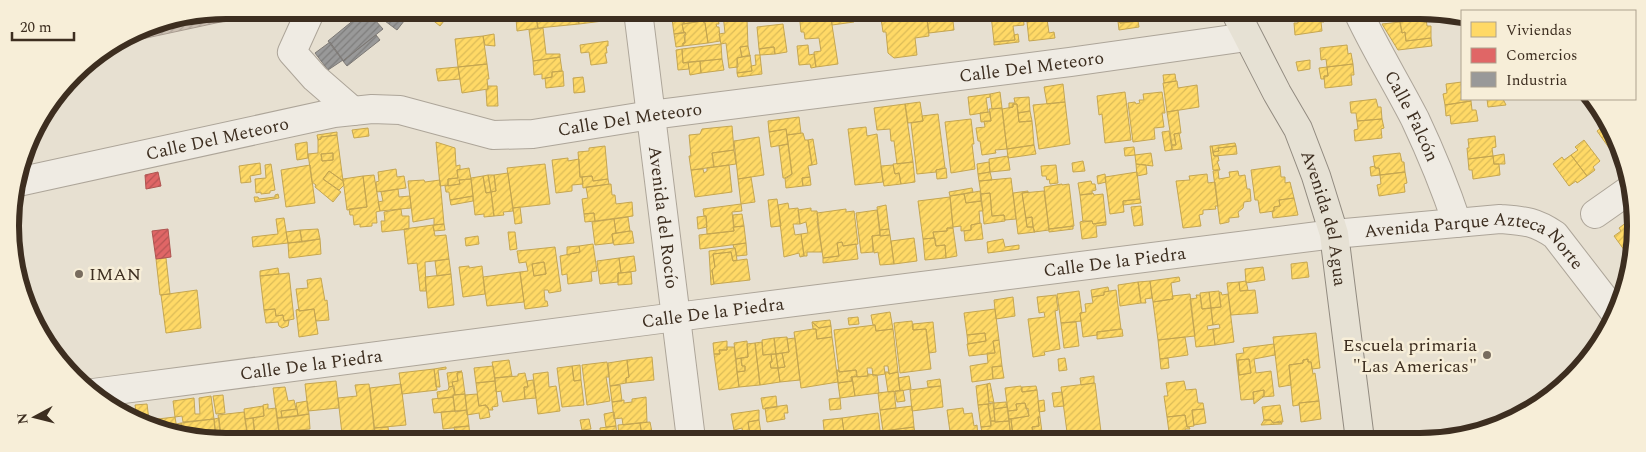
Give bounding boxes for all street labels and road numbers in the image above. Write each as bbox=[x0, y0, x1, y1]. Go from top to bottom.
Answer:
street label: Calle Del Meteoro bbox=[958, 44, 1106, 90]
street label: Calle Falcón bbox=[1377, 66, 1446, 166]
street label: Calle Del Meteoro bbox=[556, 96, 704, 144]
street label: Calle Del Meteoro bbox=[143, 110, 292, 168]
street label: Avenida del Rocío bbox=[641, 144, 685, 291]
street label: Avenida del Agua bbox=[1293, 146, 1353, 288]
street label: Avenida Parque Azteca Norte bbox=[1363, 206, 1590, 276]
street label: Calle De la Piedra bbox=[1042, 240, 1188, 285]
street label: Calle De la Piedra bbox=[640, 290, 786, 335]
street label: Calle De la Piedra bbox=[238, 342, 384, 388]

